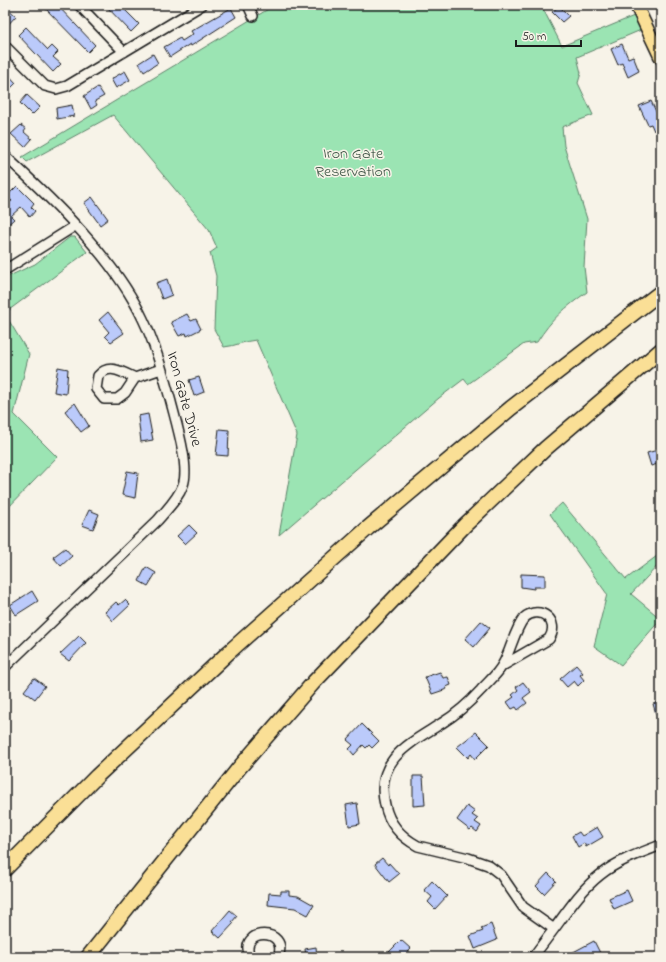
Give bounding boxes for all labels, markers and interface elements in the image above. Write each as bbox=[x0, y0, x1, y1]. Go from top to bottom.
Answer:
scale bar bbox=[516, 22, 581, 48]
text: 50 m bbox=[522, 28, 546, 46]
park label: Iron Gate Reservation bbox=[315, 142, 391, 184]
street label: Iron Gate Drive bbox=[160, 349, 208, 450]

